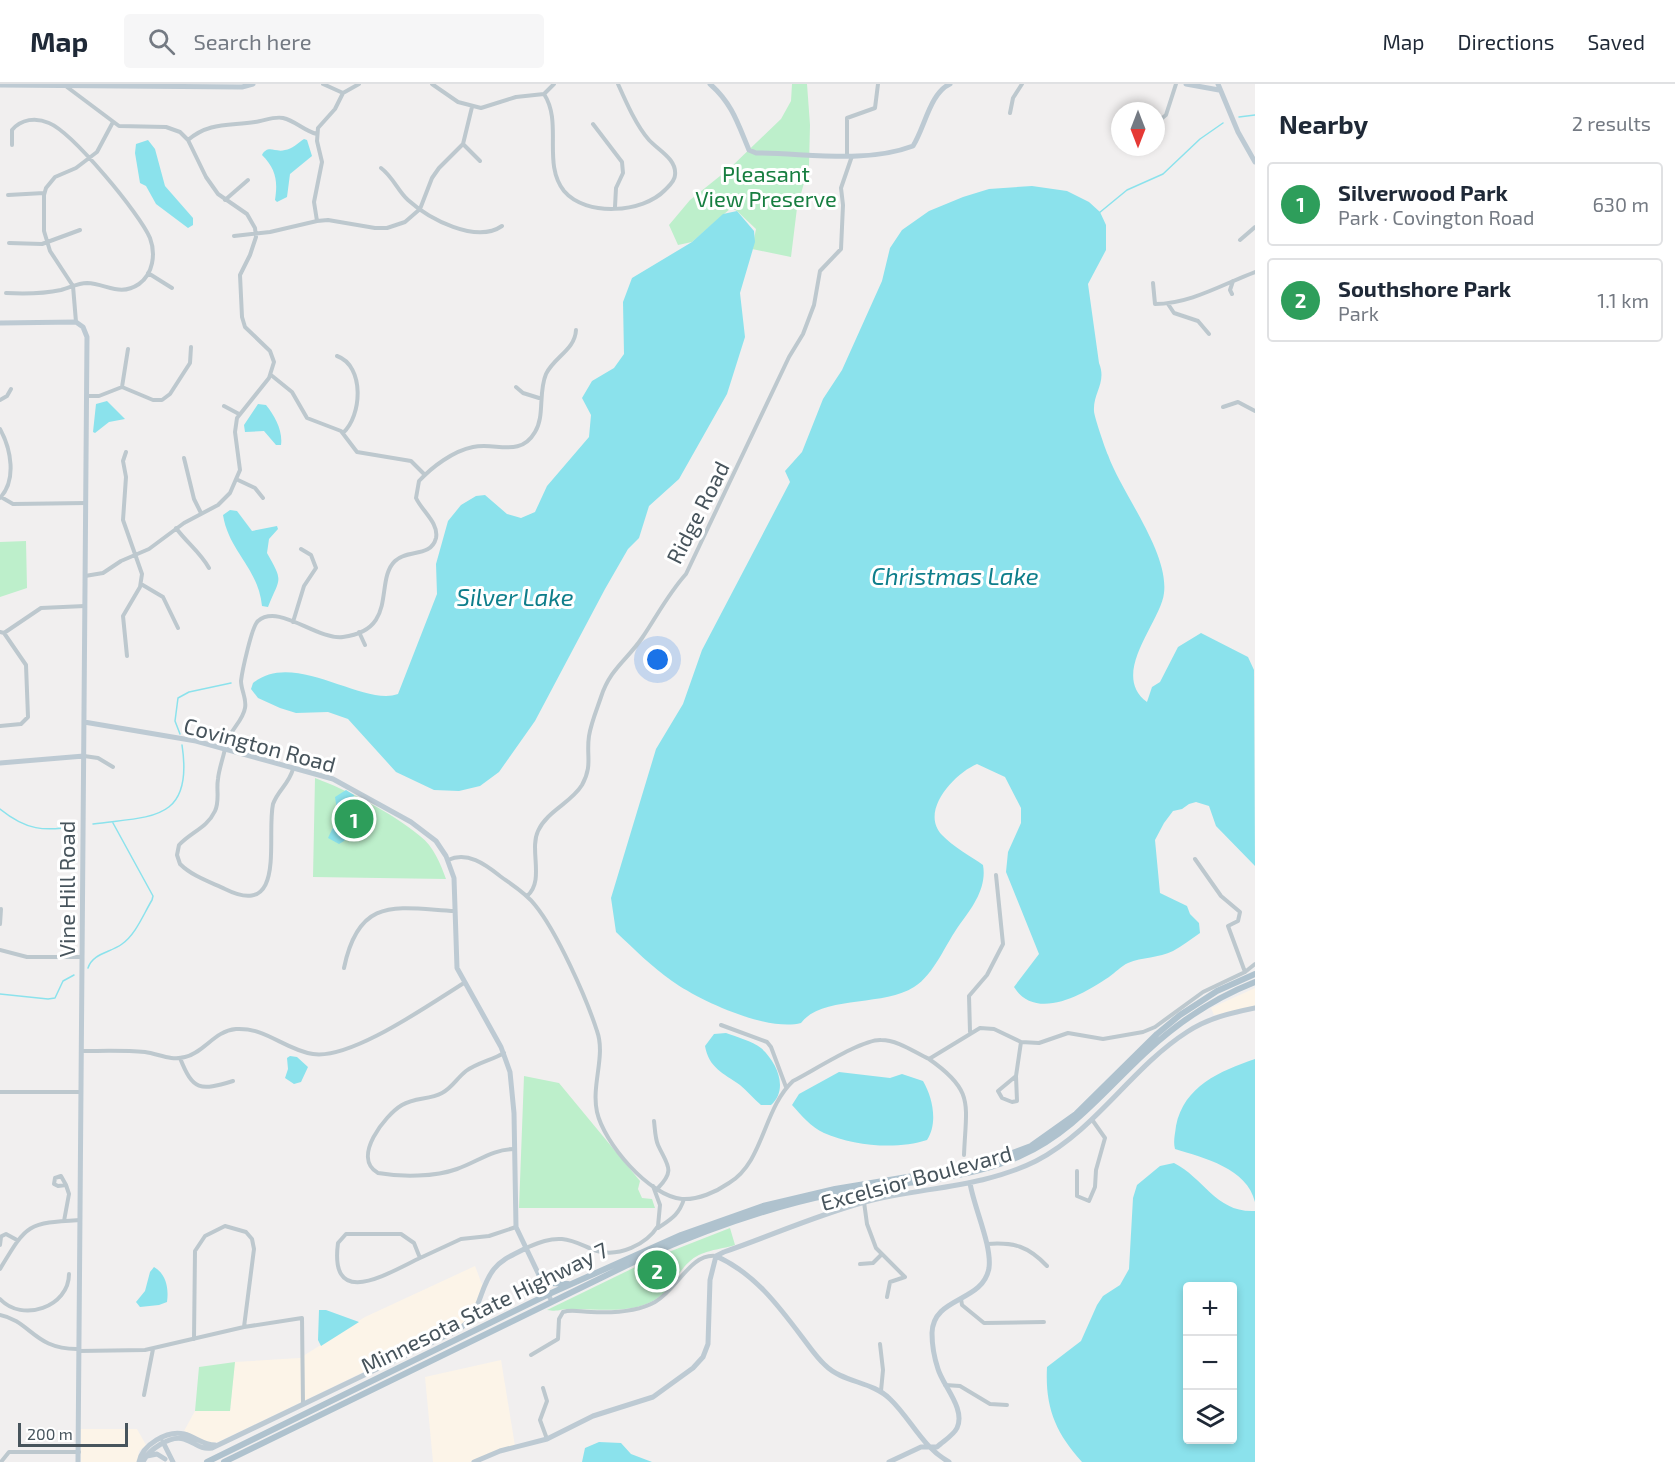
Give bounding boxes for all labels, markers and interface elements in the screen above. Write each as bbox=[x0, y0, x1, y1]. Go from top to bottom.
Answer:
search box bbox=[124, 14, 544, 68]
text: Map bbox=[30, 24, 88, 58]
icon: search bbox=[145, 25, 178, 58]
text: Search here bbox=[193, 28, 312, 54]
text: Map bbox=[1382, 29, 1425, 54]
text: Directions bbox=[1458, 29, 1554, 54]
text: Saved bbox=[1587, 29, 1645, 54]
north arrow bbox=[1111, 102, 1165, 156]
text: Nearby bbox=[1279, 108, 1368, 139]
text: 2 results bbox=[1572, 111, 1651, 135]
park label: Pleasant View Preserve bbox=[695, 160, 837, 211]
text: Silverwood Park bbox=[1338, 179, 1508, 205]
text: 1 bbox=[1296, 192, 1305, 216]
text: 630 m bbox=[1592, 192, 1649, 216]
text: Park · Covington Road bbox=[1338, 205, 1534, 229]
text: Southshore Park bbox=[1338, 275, 1511, 301]
text: 2 bbox=[1295, 288, 1306, 312]
text: 1.1 km bbox=[1597, 288, 1649, 312]
text: Park bbox=[1338, 301, 1379, 325]
street label: Ridge Road bbox=[660, 457, 734, 567]
water label: Christmas Lake bbox=[871, 561, 1039, 590]
water label: Silver Lake bbox=[456, 582, 574, 611]
your location bbox=[643, 645, 672, 674]
street label: Covington Road bbox=[181, 711, 339, 777]
pin: 1 bbox=[334, 796, 374, 842]
street label: Vine Hill Road bbox=[53, 821, 79, 957]
street label: Excelsior Boulevard bbox=[818, 1139, 1014, 1215]
street label: Minnesota State Highway 7 bbox=[356, 1236, 612, 1378]
pin: 2 bbox=[638, 1248, 676, 1292]
map controls bbox=[1183, 1282, 1237, 1444]
button: + bbox=[1183, 1282, 1237, 1336]
button: − bbox=[1183, 1336, 1237, 1390]
button: layers bbox=[1183, 1390, 1237, 1444]
scale bar bbox=[18, 1420, 128, 1448]
text: 200 m bbox=[27, 1424, 73, 1443]

